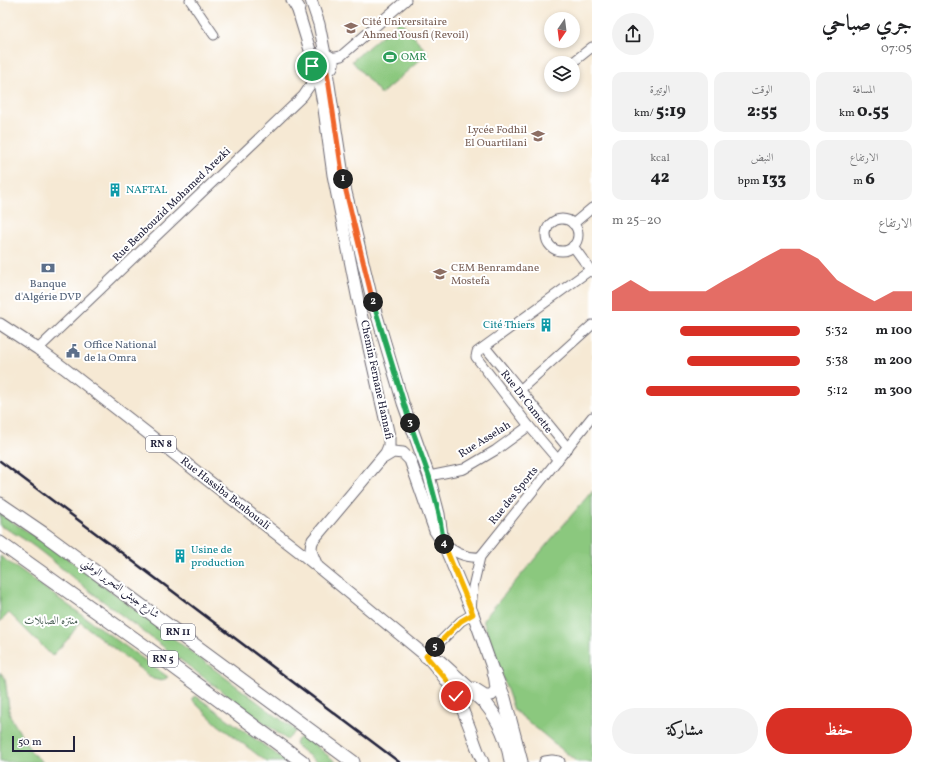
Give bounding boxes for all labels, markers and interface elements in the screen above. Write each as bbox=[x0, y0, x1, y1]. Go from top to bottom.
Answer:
text: جري صباحي bbox=[822, 9, 912, 40]
north arrow bbox=[544, 12, 580, 48]
map controls bbox=[544, 12, 580, 92]
button: share bbox=[612, 13, 654, 55]
place label: Cité Universitaire Ahmed Yousfi (Revoil) bbox=[362, 15, 468, 43]
school or university icon: Cité Universitaire Ahmed Yousfi (Revoil) bbox=[343, 20, 359, 36]
text: 07:05 bbox=[881, 40, 912, 58]
pin bbox=[295, 49, 329, 83]
sports icon: OMR bbox=[382, 49, 398, 65]
place label: OMR bbox=[401, 50, 427, 65]
icon: arrive bbox=[301, 55, 323, 77]
button: layers bbox=[544, 56, 580, 92]
text: الوتيرة bbox=[650, 83, 670, 98]
text: الوقت bbox=[751, 83, 773, 98]
text: المسافة bbox=[853, 83, 875, 98]
text: 5:19 bbox=[656, 100, 686, 123]
text: 2:55 bbox=[747, 100, 777, 123]
text: 0.55 bbox=[857, 100, 889, 123]
text: /km bbox=[634, 106, 656, 121]
text: km bbox=[839, 106, 857, 121]
place label: Lycée Fodhil El Ouartilani bbox=[465, 123, 527, 151]
school or university icon: Lycée Fodhil El Ouartilani bbox=[530, 128, 546, 144]
street label: Rue Benbouzid Mohamed Arezki bbox=[110, 145, 234, 265]
text: kcal bbox=[650, 151, 670, 166]
text: النبض bbox=[751, 151, 773, 166]
text: الارتفاع bbox=[850, 151, 878, 166]
text: 42 bbox=[650, 166, 670, 189]
text: 133 bbox=[762, 168, 786, 191]
text: 6 bbox=[865, 168, 875, 191]
pin: 1 bbox=[333, 169, 353, 189]
text: 1 bbox=[341, 171, 345, 186]
text: bpm bbox=[738, 174, 762, 189]
text: m bbox=[853, 174, 865, 189]
building icon: NAFTAL bbox=[107, 182, 123, 198]
place label: NAFTAL bbox=[126, 183, 167, 198]
text: 20–25 m bbox=[612, 212, 661, 230]
text: الارتفاع bbox=[878, 215, 912, 233]
bank icon: Banque d'Algérie DVP bbox=[40, 260, 56, 276]
place label: CEM Benramdane Mostefa bbox=[451, 261, 539, 289]
school or university icon: CEM Benramdane Mostefa bbox=[432, 266, 448, 282]
place label: Banque d'Algérie DVP bbox=[15, 277, 81, 305]
pin: 2 bbox=[363, 292, 383, 312]
text: 2 bbox=[370, 294, 376, 309]
building icon: Cité Thiers bbox=[538, 317, 554, 333]
place label: Cité Thiers bbox=[483, 318, 535, 333]
street label: Chemin Fernane Hannafi bbox=[356, 319, 396, 441]
text: 5:32 bbox=[825, 322, 848, 340]
text: 100 m bbox=[875, 322, 912, 340]
place label: Office National de la Omra bbox=[84, 338, 157, 366]
public building icon: Office National de la Omra bbox=[65, 343, 81, 359]
text: 5:38 bbox=[825, 352, 848, 370]
text: 200 m bbox=[874, 352, 912, 370]
street label: Rue Dr Camette bbox=[497, 367, 555, 437]
text: 5:12 bbox=[827, 382, 848, 400]
text: 300 m bbox=[874, 382, 912, 400]
pin: 3 bbox=[400, 413, 420, 433]
text: 3 bbox=[407, 415, 413, 430]
street label: Rue Asselah bbox=[456, 418, 514, 462]
road number: RN 8 bbox=[146, 436, 176, 452]
street label: Rue Hassiba Benbouali bbox=[177, 454, 273, 534]
street label: Rue des Sports bbox=[486, 464, 542, 528]
pin: 4 bbox=[434, 534, 454, 554]
text: 4 bbox=[441, 536, 447, 551]
place label: Usine de production bbox=[191, 543, 245, 571]
building icon: Usine de production bbox=[172, 548, 188, 564]
street label: شارع جيش التحرير الوطني bbox=[77, 556, 162, 624]
park label: منتزه الصابلات bbox=[24, 614, 78, 629]
road number: RN 11 bbox=[161, 624, 195, 640]
pin: 5 bbox=[425, 637, 445, 657]
text: 5 bbox=[432, 639, 438, 654]
road number: RN 5 bbox=[148, 651, 178, 667]
pin bbox=[439, 679, 473, 713]
icon: check bbox=[445, 685, 467, 707]
button: مشاركة bbox=[612, 708, 758, 754]
button: حفظ bbox=[766, 708, 912, 754]
scale bar bbox=[12, 734, 75, 753]
text: 50 m bbox=[18, 735, 42, 750]

